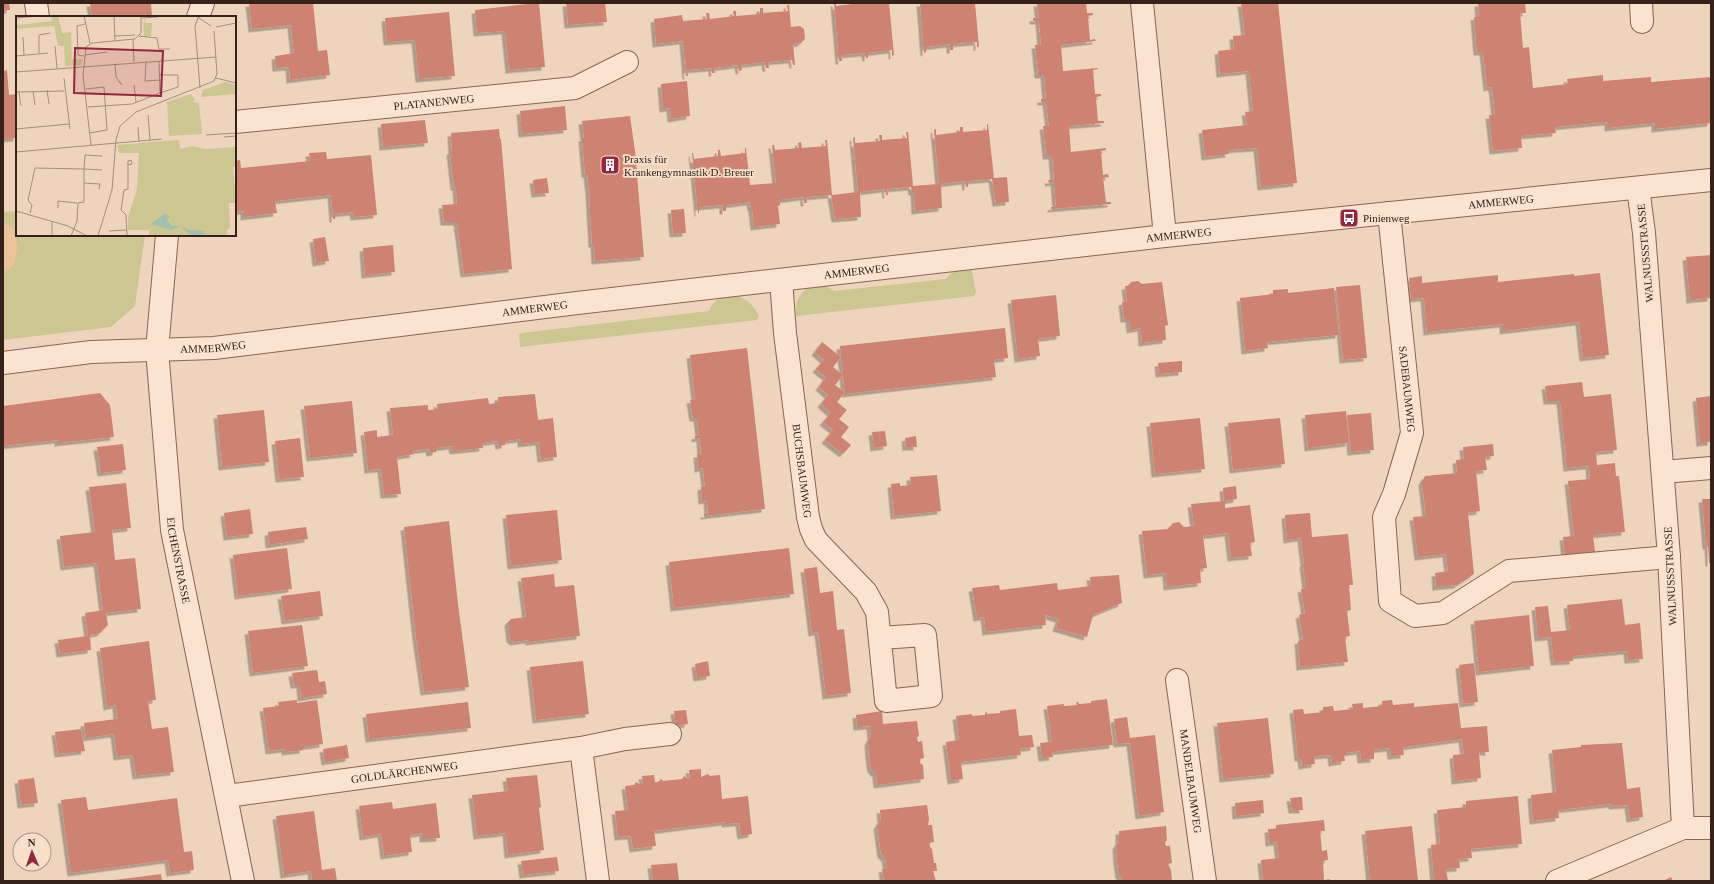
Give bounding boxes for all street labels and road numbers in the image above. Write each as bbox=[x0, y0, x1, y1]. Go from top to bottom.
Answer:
street label: PLATANENWEG bbox=[393, 92, 475, 112]
street label: AMMERWEG bbox=[1467, 192, 1534, 211]
street label: WALNUSSSTRASSE bbox=[1635, 203, 1655, 303]
street label: AMMERWEG bbox=[1145, 225, 1212, 244]
street label: AMMERWEG bbox=[823, 261, 890, 281]
street label: AMMERWEG bbox=[501, 298, 568, 318]
street label: AMMERWEG bbox=[180, 338, 247, 355]
street label: SADEBAUMWEG bbox=[1397, 345, 1418, 433]
street label: BUCHSBAUMWEG bbox=[790, 423, 814, 519]
street label: EICHENSTRASSE bbox=[165, 517, 193, 605]
street label: WALNUSSSTRASSE bbox=[1661, 526, 1679, 626]
street label: MANDELBAUMWEG bbox=[1178, 728, 1204, 834]
street label: GOLDLÄRCHENWEG bbox=[350, 759, 459, 785]

